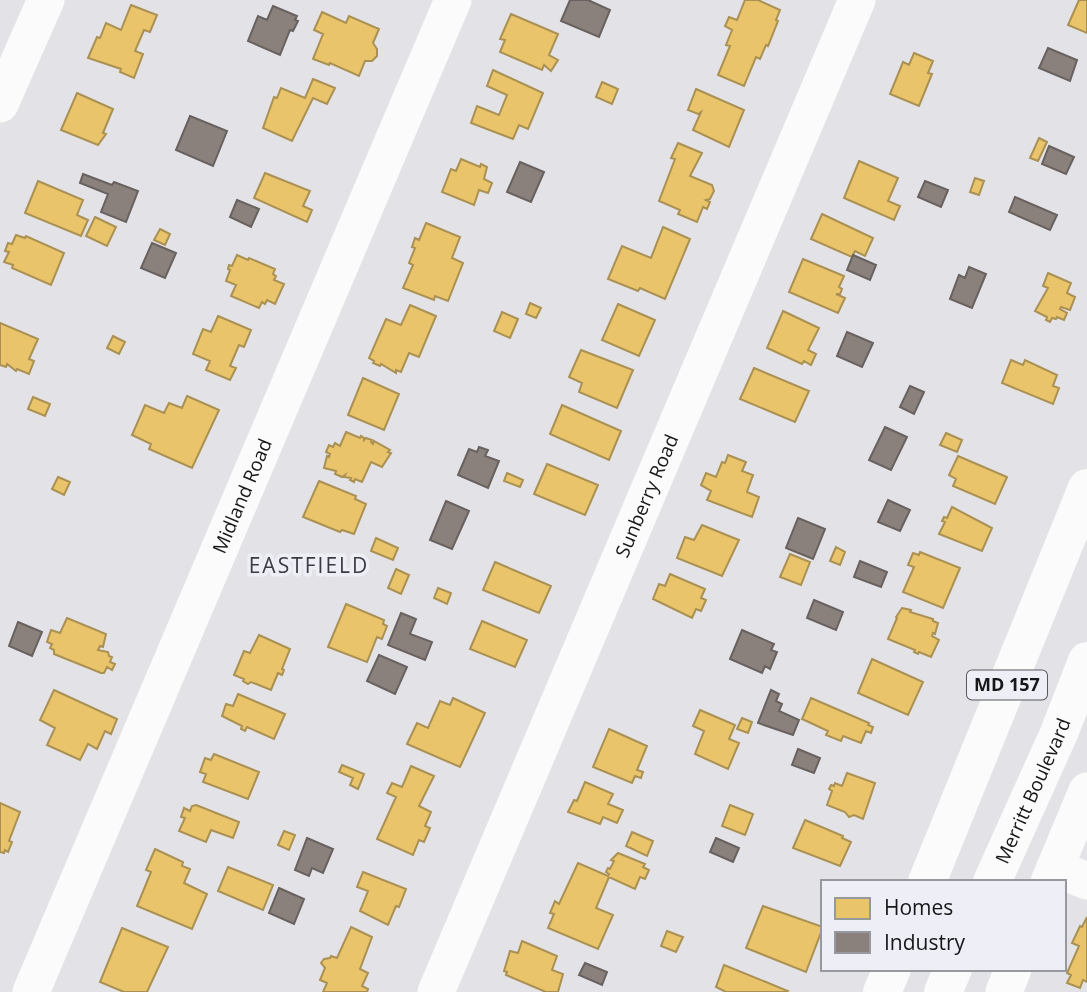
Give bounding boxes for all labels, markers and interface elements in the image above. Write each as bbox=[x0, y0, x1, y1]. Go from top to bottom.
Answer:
street label: Sunberry Road bbox=[609, 430, 684, 561]
street label: Midland Road bbox=[206, 435, 278, 557]
district label: EASTFIELD bbox=[249, 551, 369, 579]
road number: MD 157 bbox=[967, 670, 1047, 700]
street label: Merritt Boulevard bbox=[989, 714, 1077, 868]
legend bbox=[821, 880, 1066, 971]
text: Homes bbox=[884, 893, 953, 921]
text: Industry bbox=[884, 928, 966, 956]

